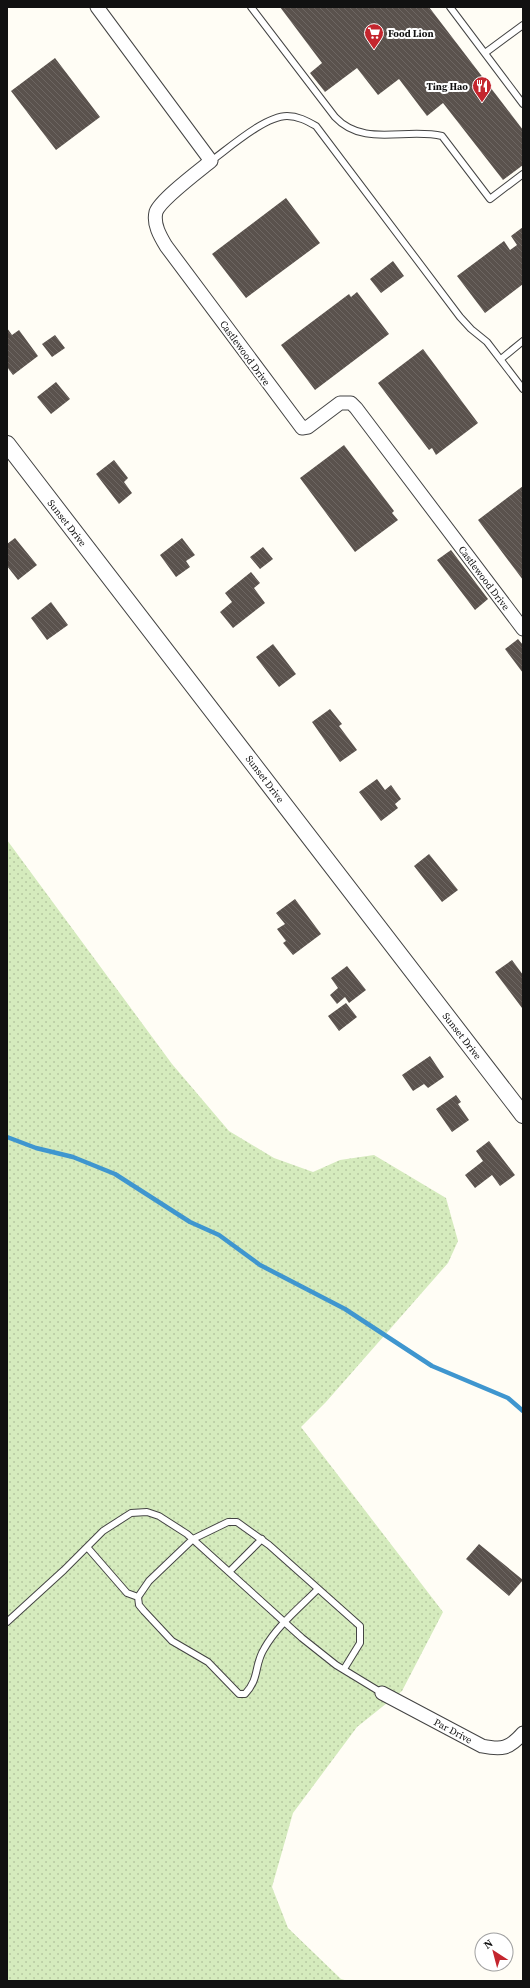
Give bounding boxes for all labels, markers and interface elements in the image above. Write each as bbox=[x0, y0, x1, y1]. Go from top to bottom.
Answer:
supermarket icon: Food Lion bbox=[363, 22, 385, 50]
place label: Food Lion bbox=[388, 27, 434, 40]
restaurant icon: Ting Hao bbox=[471, 75, 493, 103]
place label: Ting Hao bbox=[427, 80, 468, 93]
street label: Castlewood Drive bbox=[217, 318, 273, 388]
street label: Sunset Drive bbox=[45, 497, 89, 549]
street label: Castlewood Drive bbox=[455, 543, 513, 613]
street label: Sunset Drive bbox=[243, 753, 287, 805]
street label: Sunset Drive bbox=[440, 1010, 484, 1062]
street label: Par Drive bbox=[432, 1715, 474, 1747]
north arrow bbox=[474, 1932, 514, 1972]
text: N bbox=[481, 1936, 496, 1953]

